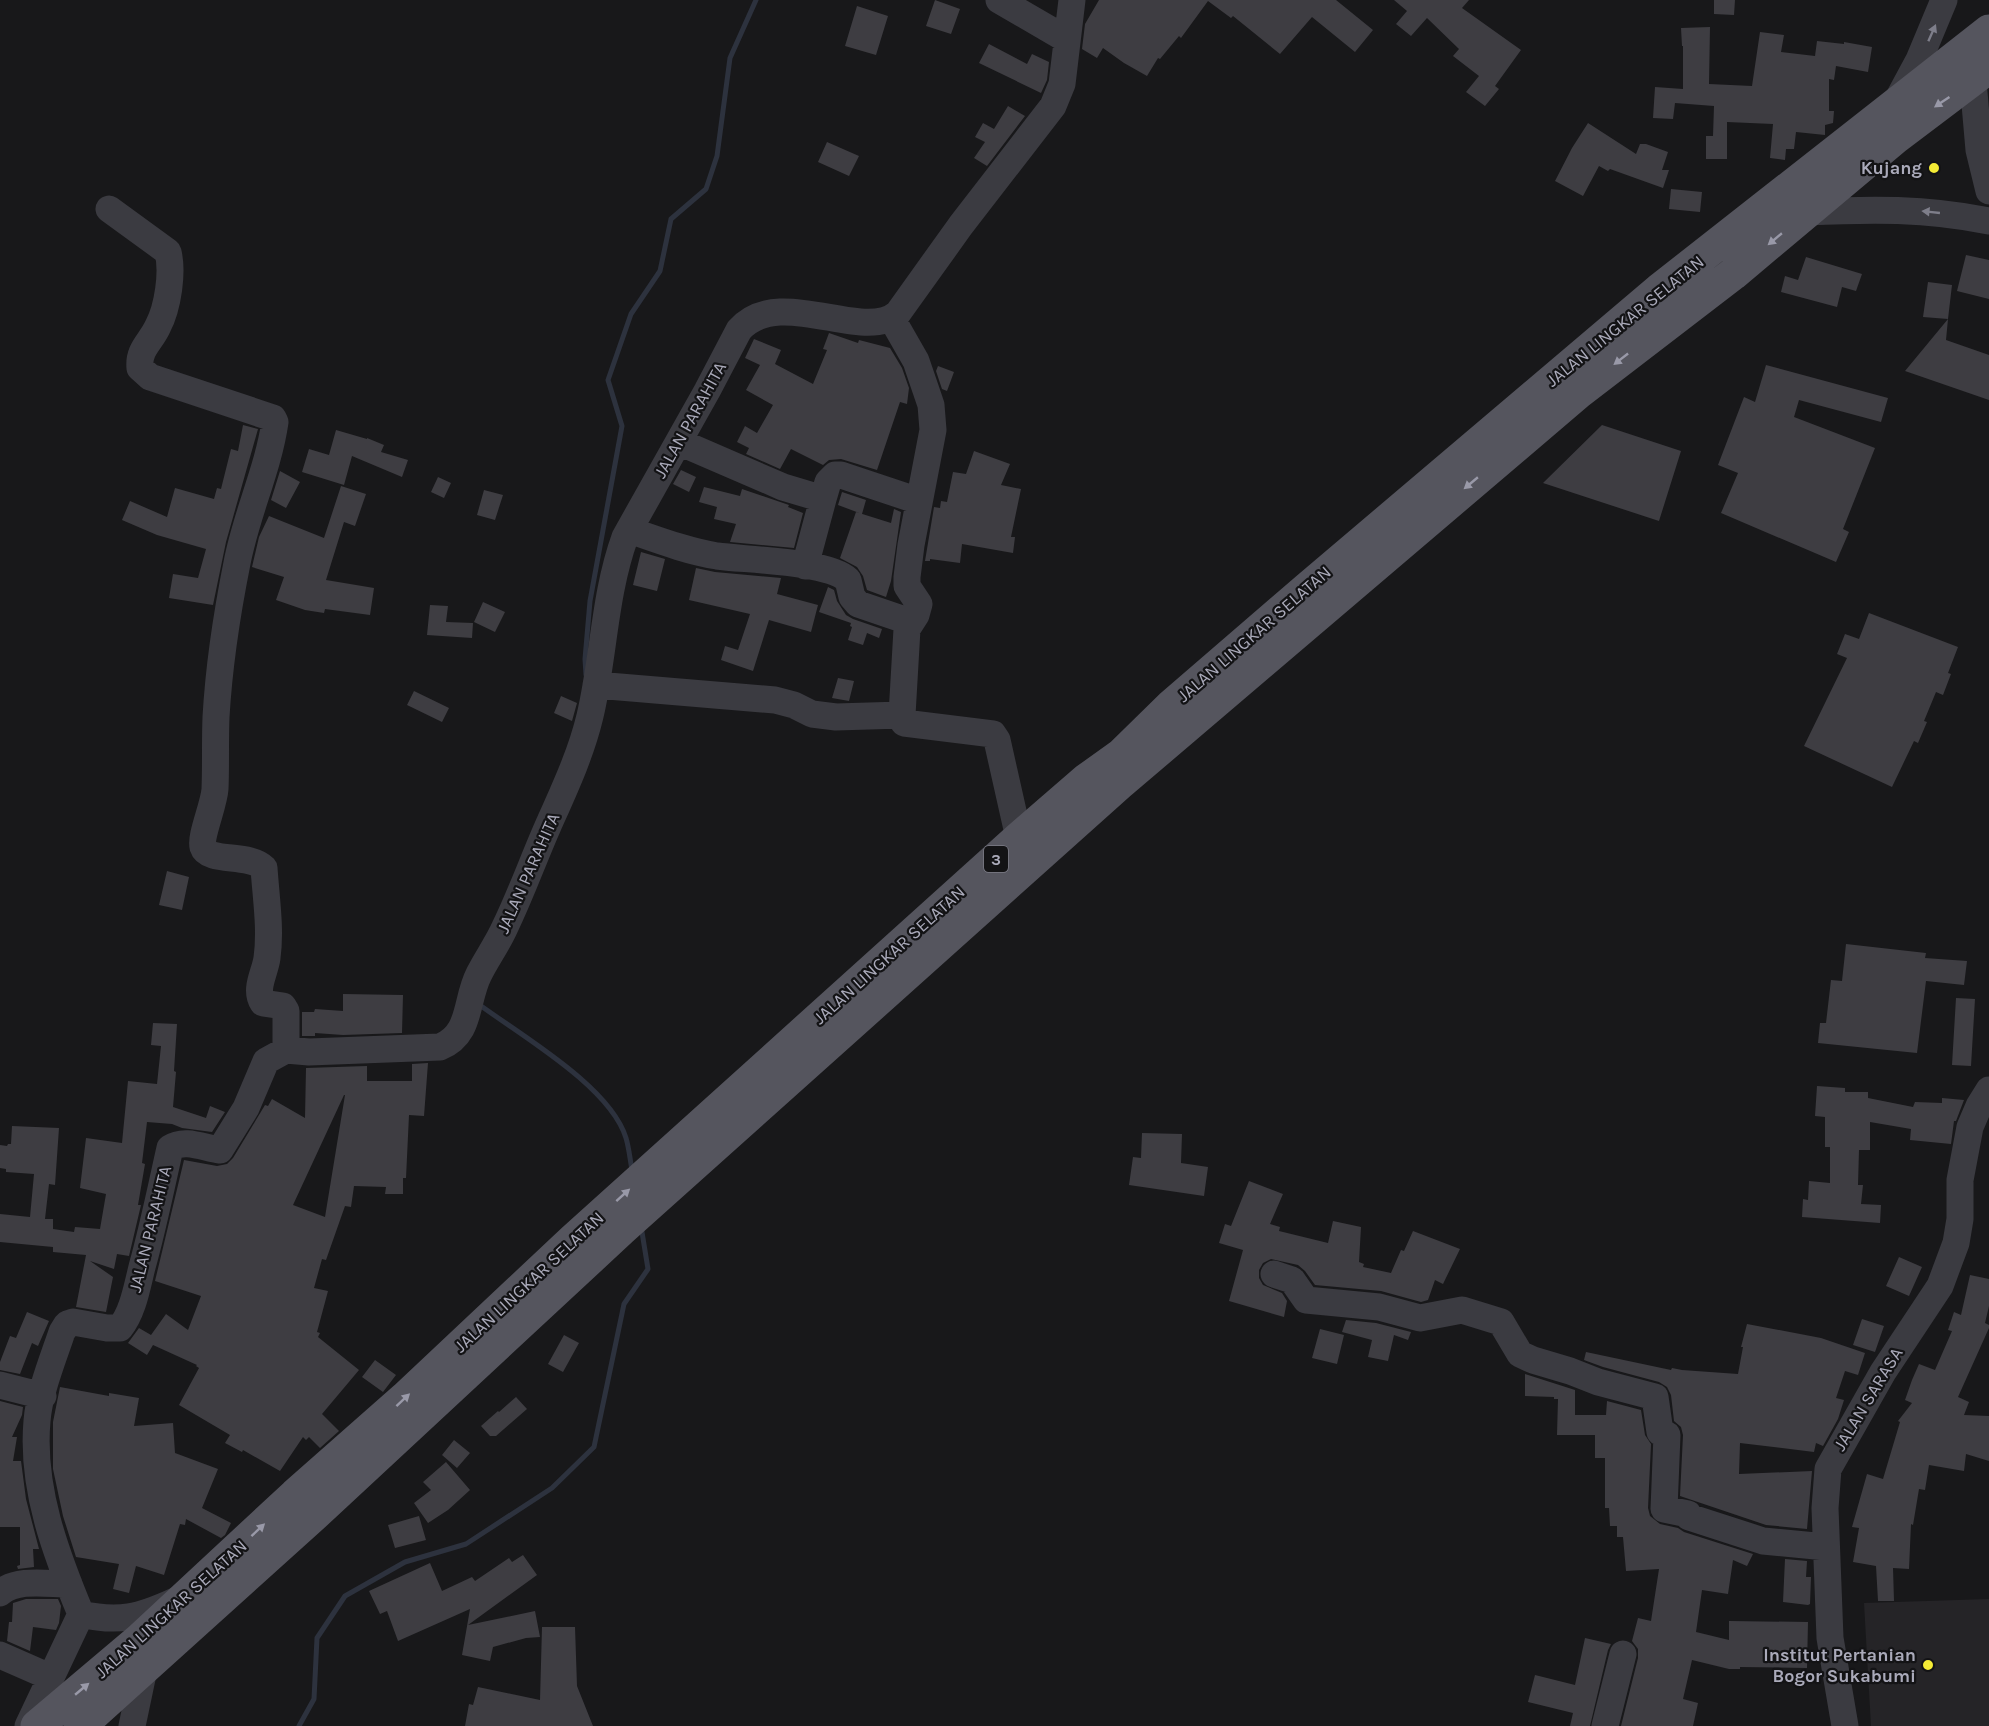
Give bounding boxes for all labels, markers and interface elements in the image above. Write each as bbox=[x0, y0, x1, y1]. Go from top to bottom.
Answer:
one-way arrow bbox=[1927, 25, 1936, 42]
one-way arrow bbox=[1934, 96, 1950, 107]
place label: Kujang bbox=[1861, 157, 1923, 179]
marker: Kujang bbox=[1927, 161, 1941, 175]
one-way arrow bbox=[1922, 207, 1941, 217]
one-way arrow bbox=[1767, 232, 1783, 245]
street label: JALAN LINGKAR SELATAN bbox=[1542, 251, 1708, 391]
one-way arrow bbox=[1614, 352, 1629, 364]
street label: JALAN PARAHITA bbox=[649, 358, 731, 482]
one-way arrow bbox=[1463, 477, 1479, 490]
street label: JALAN LINGKAR SELATAN bbox=[1173, 561, 1335, 707]
street label: JALAN PARAHITA bbox=[492, 809, 564, 937]
road number: 3 bbox=[984, 846, 1008, 872]
street label: JALAN LINGKAR SELATAN bbox=[809, 881, 969, 1029]
street label: JALAN PARAHITA bbox=[124, 1163, 176, 1295]
one-way arrow bbox=[615, 1189, 630, 1202]
street label: JALAN LINGKAR SELATAN bbox=[450, 1207, 608, 1357]
street label: JALAN SARASA bbox=[1829, 1343, 1907, 1455]
one-way arrow bbox=[395, 1394, 410, 1407]
one-way arrow bbox=[250, 1524, 265, 1537]
street label: JALAN LINGKAR SELATAN bbox=[91, 1535, 251, 1683]
place label: Institut Pertanian Bogor Sukabumi bbox=[1763, 1644, 1916, 1687]
marker: Institut Pertanian Bogor Sukabumi bbox=[1921, 1658, 1935, 1672]
one-way arrow bbox=[74, 1683, 89, 1696]

